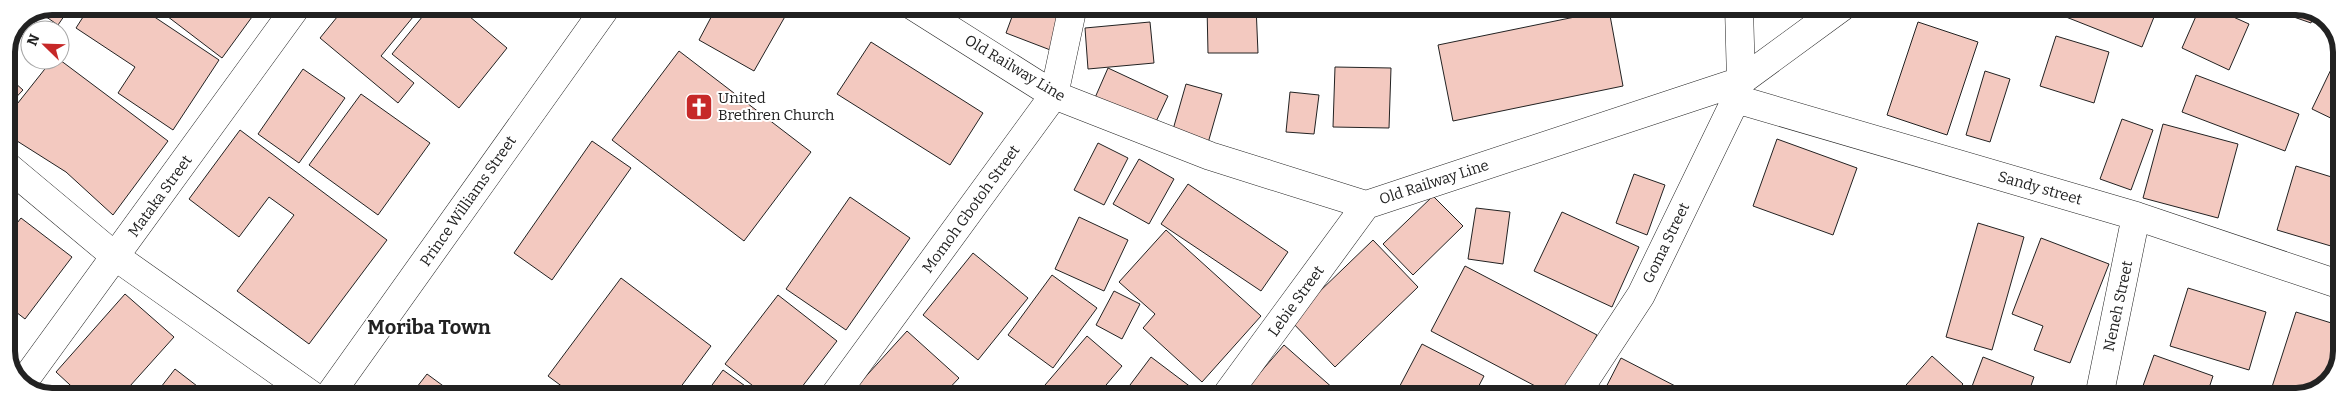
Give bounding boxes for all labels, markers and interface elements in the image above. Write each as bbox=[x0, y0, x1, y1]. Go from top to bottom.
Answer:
north arrow bbox=[20, 20, 70, 70]
street label: Old Railway Line bbox=[961, 31, 1069, 105]
text: N bbox=[24, 32, 44, 48]
place label: United Brethren Church bbox=[718, 89, 835, 124]
church icon: United Brethren Church bbox=[684, 92, 714, 122]
street label: Prince Williams Street bbox=[416, 132, 520, 270]
street label: Momoh Gbotoh Street bbox=[919, 141, 1024, 276]
street label: Mataka Street bbox=[124, 151, 196, 240]
street label: Old Railway Line bbox=[1377, 156, 1491, 208]
street label: Sandy street bbox=[1996, 167, 2085, 209]
street label: Goma Street bbox=[1639, 199, 1694, 286]
street label: Neneh Street bbox=[2100, 258, 2137, 353]
street label: Lebie Street bbox=[1264, 262, 1328, 340]
district label: Moriba Town bbox=[367, 315, 491, 339]

